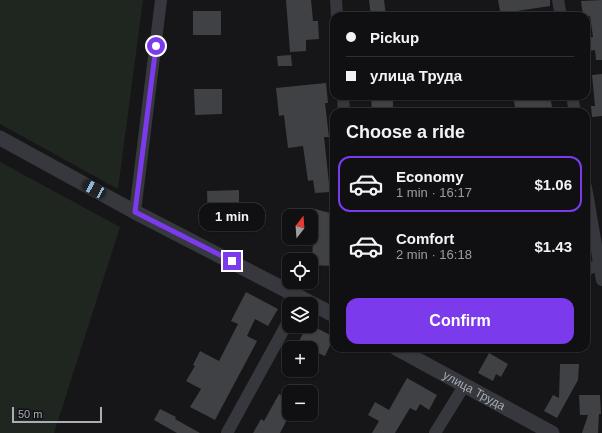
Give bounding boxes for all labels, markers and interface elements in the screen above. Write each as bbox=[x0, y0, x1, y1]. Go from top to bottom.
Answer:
text: Pickup bbox=[370, 29, 419, 46]
route start bbox=[147, 37, 165, 55]
text: улица Труда bbox=[370, 67, 462, 84]
text: Choose a ride bbox=[346, 122, 465, 142]
icon: car bbox=[348, 166, 384, 202]
text: Economy bbox=[396, 168, 464, 185]
text: $1.06 bbox=[534, 176, 572, 193]
car bbox=[81, 178, 107, 200]
text: 1 min · 16:17 bbox=[396, 185, 472, 200]
callout: 1 min bbox=[199, 203, 265, 231]
text: 1 min bbox=[215, 209, 249, 224]
north arrow bbox=[282, 209, 318, 245]
map controls bbox=[282, 209, 318, 421]
icon: car bbox=[348, 228, 384, 264]
text: Comfort bbox=[396, 230, 454, 247]
text: $1.43 bbox=[534, 238, 572, 255]
text: 2 min · 16:18 bbox=[396, 247, 472, 262]
route end bbox=[223, 252, 241, 270]
button: locate bbox=[282, 253, 318, 289]
button: layers bbox=[282, 297, 318, 333]
button: Confirm bbox=[346, 298, 574, 344]
button: + bbox=[282, 341, 318, 377]
street label: улица Труда bbox=[441, 368, 508, 413]
button: − bbox=[282, 385, 318, 421]
scale bar bbox=[12, 405, 102, 424]
text: 50 m bbox=[18, 408, 42, 420]

